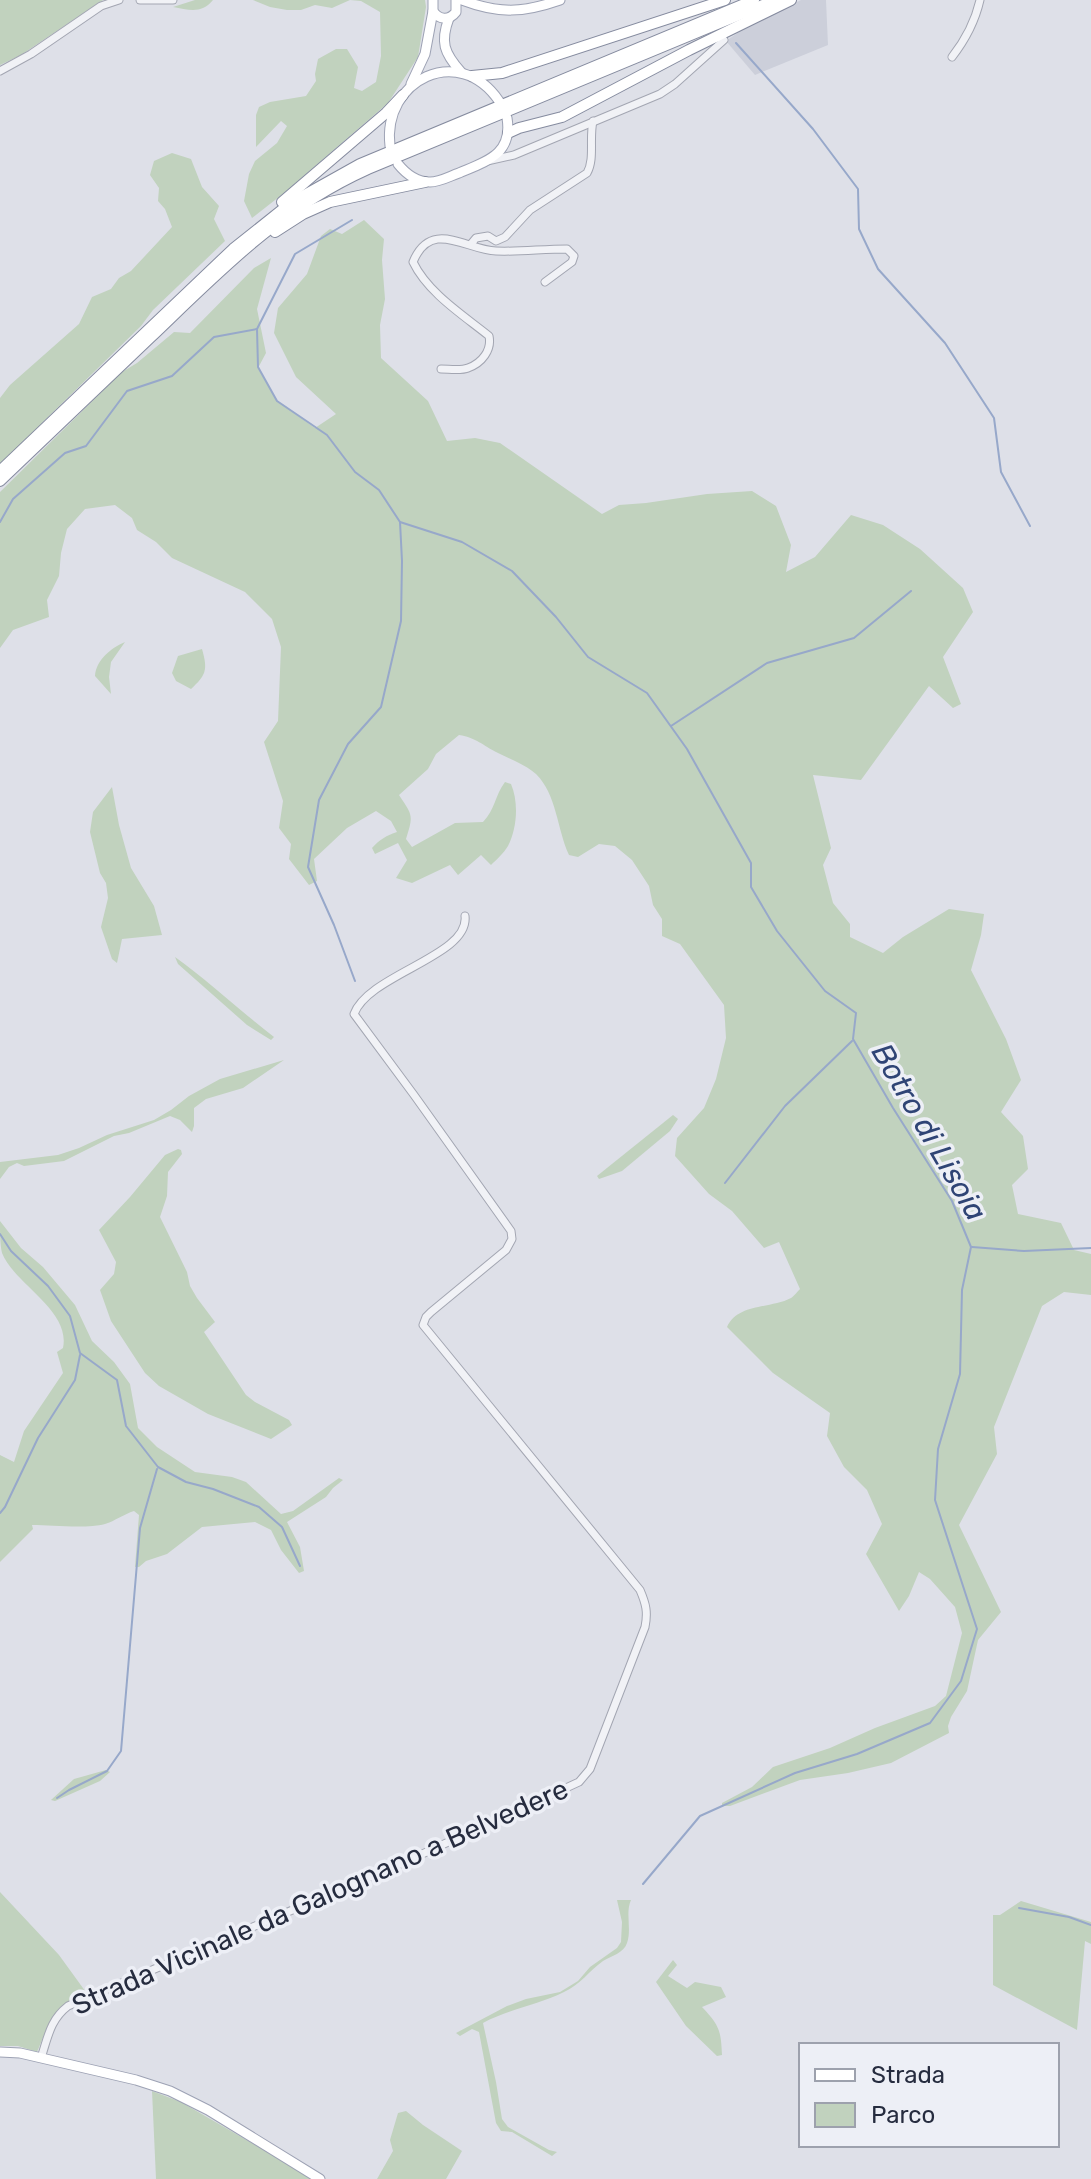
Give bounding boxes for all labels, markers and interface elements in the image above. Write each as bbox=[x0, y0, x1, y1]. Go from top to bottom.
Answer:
water label: Botro di Lisoia bbox=[864, 1037, 994, 1227]
street label: Strada Vicinale da Galognano a Belvedere bbox=[67, 1772, 573, 2022]
legend bbox=[799, 2043, 1059, 2147]
text: Strada bbox=[871, 2061, 945, 2089]
text: Parco bbox=[871, 2101, 935, 2129]

